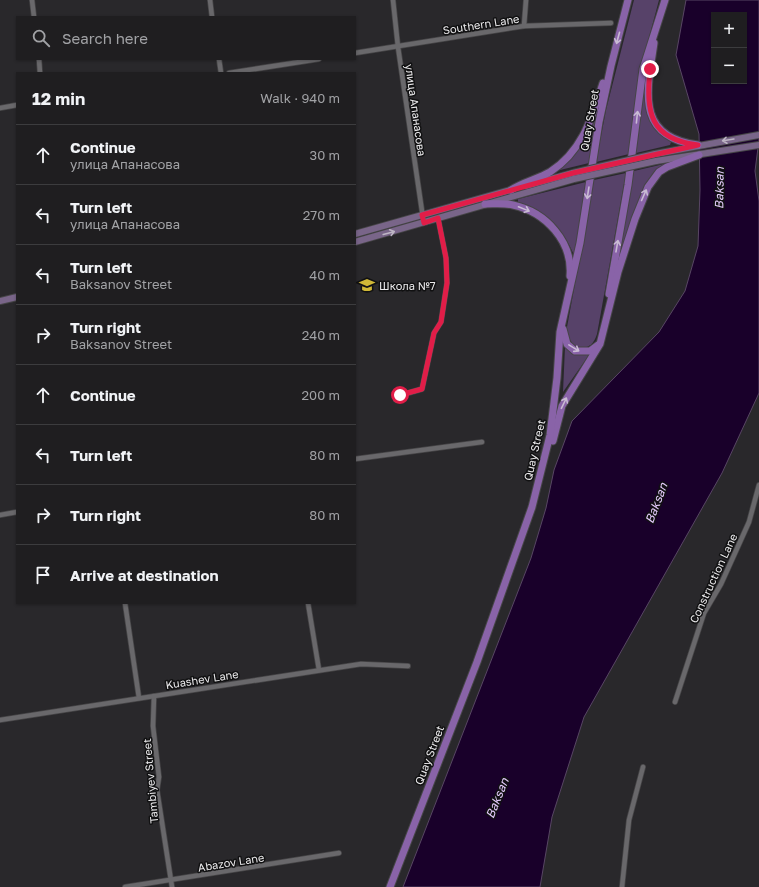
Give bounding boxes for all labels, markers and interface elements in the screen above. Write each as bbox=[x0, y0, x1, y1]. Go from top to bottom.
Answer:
street label: Southern Lane bbox=[442, 12, 520, 36]
map controls bbox=[711, 12, 747, 84]
button: + bbox=[711, 12, 747, 48]
search box bbox=[16, 16, 356, 60]
icon: search bbox=[30, 27, 52, 49]
text: Search here bbox=[62, 29, 148, 47]
one-way arrow bbox=[614, 31, 621, 44]
button: − bbox=[711, 48, 747, 84]
route end bbox=[641, 60, 659, 78]
street label: улица Апанасова bbox=[403, 63, 429, 157]
text: 12 min bbox=[32, 88, 85, 109]
street label: Quay Street bbox=[577, 88, 601, 152]
text: Walk · 940 m bbox=[260, 90, 340, 106]
one-way arrow bbox=[633, 111, 640, 124]
one-way arrow bbox=[722, 136, 735, 144]
text: Continue bbox=[70, 138, 136, 156]
icon: ahead bbox=[32, 144, 54, 166]
text: 30 m bbox=[310, 147, 340, 163]
text: улица Апанасова bbox=[70, 156, 180, 172]
water label: Baksan bbox=[711, 166, 727, 209]
one-way arrow bbox=[584, 186, 592, 199]
one-way arrow bbox=[641, 189, 648, 201]
text: Turn left bbox=[70, 198, 132, 216]
icon: left bbox=[32, 204, 54, 226]
one-way arrow bbox=[517, 205, 529, 213]
text: 270 m bbox=[303, 207, 340, 223]
text: улица Апанасова bbox=[70, 216, 180, 232]
one-way arrow bbox=[383, 228, 396, 236]
one-way arrow bbox=[613, 239, 621, 252]
text: Turn left bbox=[70, 258, 132, 276]
icon: left bbox=[32, 264, 54, 286]
text: 40 m bbox=[309, 267, 340, 283]
text: Baksanov Street bbox=[70, 276, 172, 292]
school or university icon: Школа №7 bbox=[358, 276, 376, 294]
place label: Школа №7 bbox=[379, 279, 436, 292]
text: Turn right bbox=[70, 318, 141, 336]
icon: right bbox=[32, 324, 54, 346]
text: 240 m bbox=[302, 327, 340, 343]
text: Baksanov Street bbox=[70, 336, 172, 352]
one-way arrow bbox=[568, 345, 580, 353]
icon: ahead bbox=[32, 384, 54, 406]
text: Continue bbox=[70, 386, 136, 404]
route start bbox=[391, 386, 409, 404]
text: 200 m bbox=[302, 387, 340, 403]
one-way arrow bbox=[561, 397, 568, 409]
street label: Quay Street bbox=[521, 418, 547, 482]
icon: left bbox=[32, 444, 54, 466]
text: Turn left bbox=[70, 446, 132, 464]
text: 80 m bbox=[309, 447, 340, 463]
water label: Baksan bbox=[641, 480, 671, 525]
icon: right bbox=[32, 504, 54, 526]
text: Turn right bbox=[70, 506, 141, 524]
text: 80 m bbox=[309, 507, 340, 523]
street label: Construction Lane bbox=[687, 531, 739, 625]
icon: arrive bbox=[32, 564, 54, 586]
text: Arrive at destination bbox=[70, 566, 219, 584]
street label: Kuashev Lane bbox=[165, 667, 239, 691]
street label: Quay Street bbox=[412, 724, 446, 786]
street label: Tambiyev Street bbox=[140, 738, 160, 824]
water label: Baksan bbox=[482, 775, 512, 820]
street label: Abazov Lane bbox=[197, 850, 265, 874]

